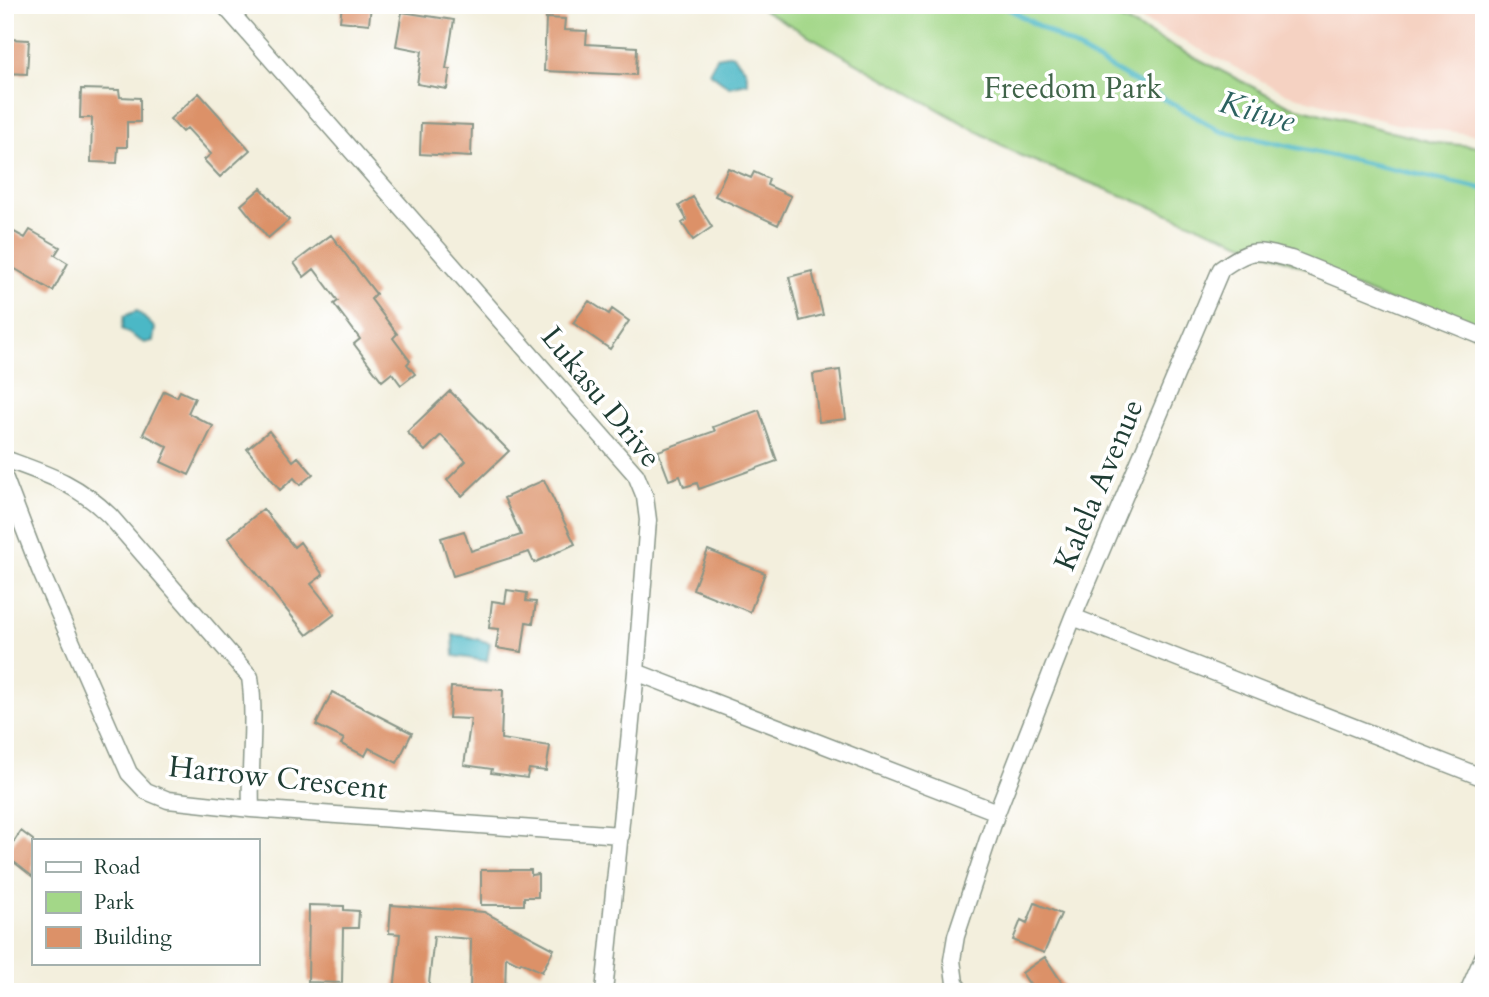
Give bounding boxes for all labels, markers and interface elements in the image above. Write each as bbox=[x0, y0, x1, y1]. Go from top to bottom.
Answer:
park label: Freedom Park bbox=[984, 68, 1162, 109]
water label: Kitwe bbox=[1214, 80, 1300, 144]
street label: Lukasu Drive bbox=[531, 318, 671, 476]
street label: Kalela Avenue bbox=[1044, 393, 1154, 577]
street label: Harrow Crescent bbox=[167, 746, 390, 810]
legend bbox=[32, 839, 259, 965]
text: Road bbox=[94, 853, 140, 882]
text: Park bbox=[94, 888, 135, 917]
text: Building bbox=[94, 923, 172, 952]

